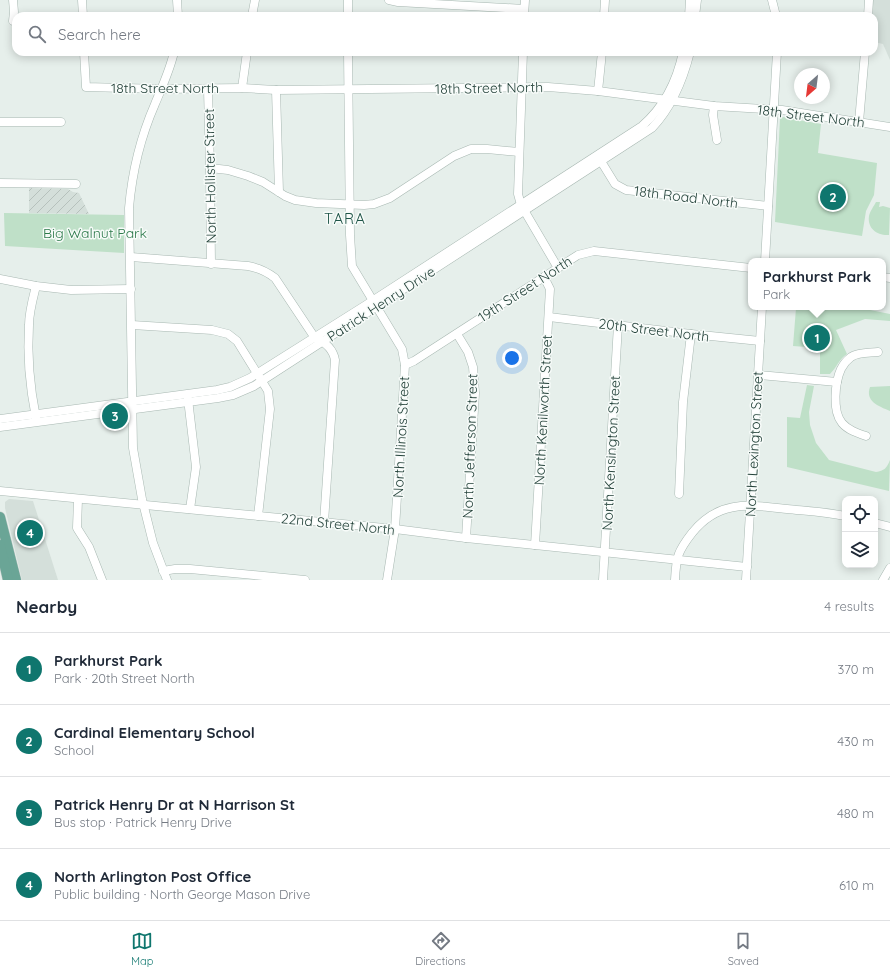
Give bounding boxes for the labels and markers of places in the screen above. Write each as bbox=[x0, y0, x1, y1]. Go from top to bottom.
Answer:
pin: 2 bbox=[820, 182, 846, 212]
pin: 1 bbox=[804, 323, 830, 353]
pin: 3 bbox=[102, 401, 128, 431]
pin: 4 bbox=[17, 518, 43, 548]

